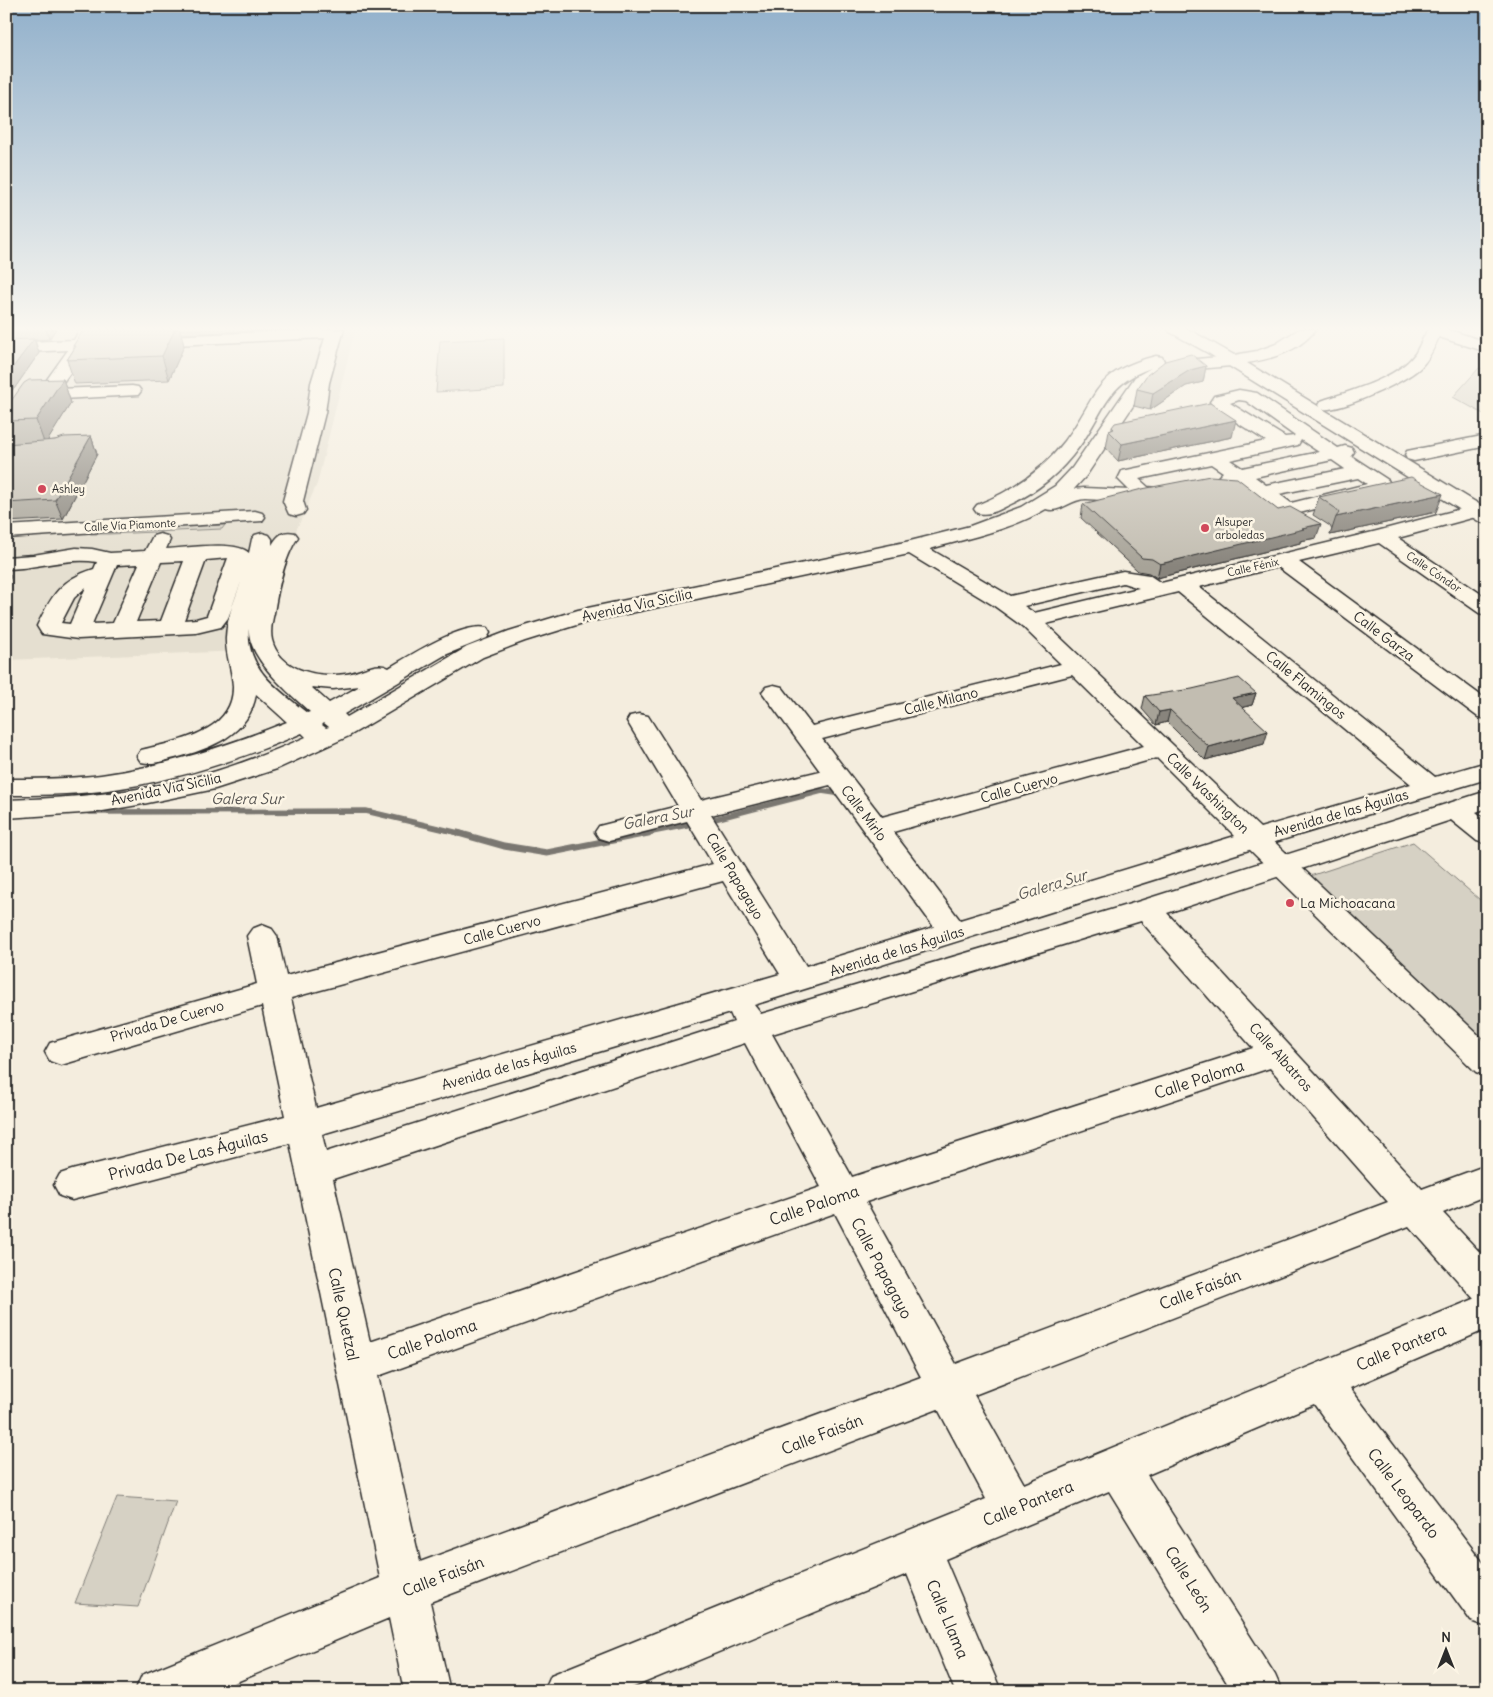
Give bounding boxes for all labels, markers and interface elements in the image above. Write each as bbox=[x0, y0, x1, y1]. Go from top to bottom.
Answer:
place label: Ashley bbox=[52, 482, 85, 496]
marker: Ashley bbox=[36, 483, 48, 495]
place label: Alsuper arboledas bbox=[1215, 515, 1264, 542]
street label: Calle Vía Piamonte bbox=[84, 516, 176, 534]
marker: Alsuper arboledas bbox=[1199, 522, 1211, 534]
street label: Calle Cóndor bbox=[1404, 548, 1465, 596]
street label: Calle Fénix bbox=[1226, 554, 1281, 580]
street label: Avenida Via Sicilia bbox=[580, 584, 694, 626]
street label: Calle Garza bbox=[1350, 607, 1418, 665]
street label: Calle Flamingos bbox=[1262, 647, 1350, 723]
street label: Calle Milano bbox=[902, 683, 980, 719]
street label: Calle Washington bbox=[1163, 749, 1253, 837]
street label: Avenida Via Sicilia bbox=[109, 768, 223, 810]
street label: Calle Cuervo bbox=[978, 769, 1060, 807]
street label: Calle Mirlo bbox=[837, 781, 891, 845]
street label: Avenida de las Águilas bbox=[1271, 785, 1411, 841]
water label: Galera Sur bbox=[211, 789, 285, 808]
water label: Galera Sur bbox=[621, 801, 697, 834]
street label: Calle Papagayo bbox=[702, 829, 768, 923]
water label: Galera Sur bbox=[1015, 864, 1091, 904]
place label: La Michoacana bbox=[1300, 894, 1395, 912]
marker: La Michoacana bbox=[1284, 897, 1296, 909]
street label: Calle Cuervo bbox=[461, 911, 543, 949]
street label: Avenida de las Águilas bbox=[828, 922, 966, 980]
street label: Privada De Cuervo bbox=[108, 996, 226, 1046]
street label: Calle Albatros bbox=[1245, 1019, 1317, 1095]
street label: Avenida de las Águilas bbox=[439, 1038, 579, 1094]
street label: Calle Paloma bbox=[1152, 1055, 1246, 1103]
street label: Privada De Las Águilas bbox=[106, 1126, 270, 1184]
street label: Calle Paloma bbox=[767, 1180, 861, 1230]
street label: Calle Papagayo bbox=[847, 1214, 917, 1322]
street label: Calle Faisán bbox=[1156, 1264, 1244, 1314]
street label: Calle Quetzal bbox=[324, 1266, 364, 1362]
street label: Calle Paloma bbox=[385, 1314, 479, 1364]
street label: Calle Pantera bbox=[1353, 1319, 1449, 1375]
street label: Calle Faisán bbox=[778, 1409, 866, 1459]
street label: Calle Leopardo bbox=[1364, 1444, 1444, 1542]
street label: Calle Pantera bbox=[980, 1476, 1076, 1530]
street label: Calle León bbox=[1161, 1542, 1217, 1616]
street label: Calle Faisán bbox=[399, 1551, 487, 1601]
street label: Calle Llama bbox=[922, 1577, 974, 1661]
north arrow bbox=[1420, 1624, 1470, 1674]
text: N bbox=[1441, 1628, 1451, 1646]

